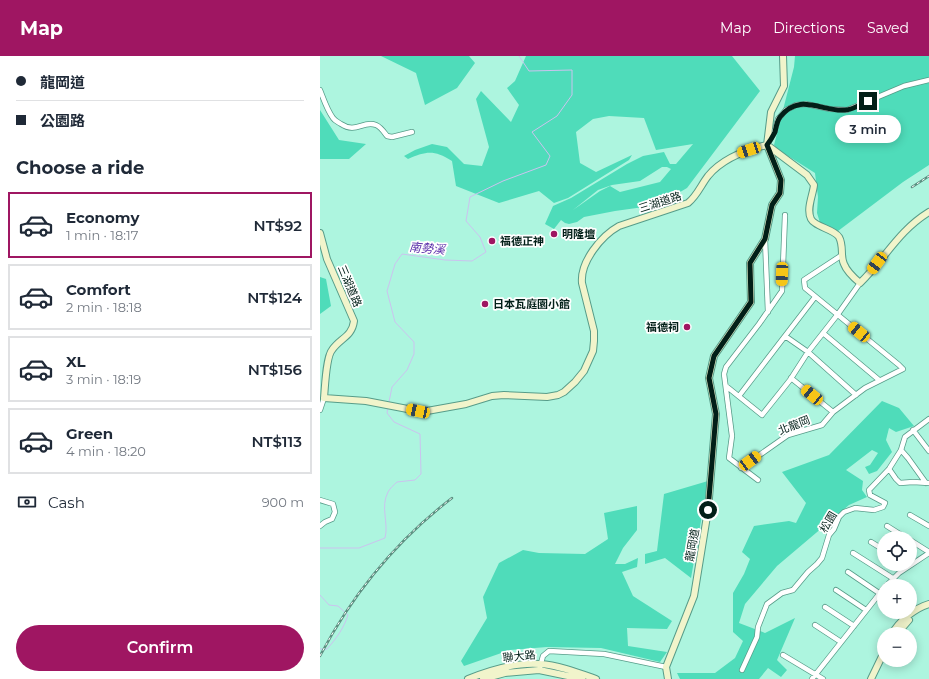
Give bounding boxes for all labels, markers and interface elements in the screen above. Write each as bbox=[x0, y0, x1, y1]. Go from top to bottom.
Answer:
text: Map bbox=[20, 17, 63, 40]
text: Map bbox=[720, 19, 751, 37]
text: Directions bbox=[773, 19, 845, 37]
text: Saved bbox=[867, 19, 909, 37]
text: 龍岡道 bbox=[40, 73, 85, 92]
route end bbox=[859, 92, 877, 110]
text: 公園路 bbox=[40, 111, 85, 130]
callout: 3 min bbox=[835, 115, 901, 143]
text: 3 min bbox=[849, 121, 887, 137]
car bbox=[736, 141, 762, 159]
text: Choose a ride bbox=[16, 157, 144, 179]
street label: 三湖道路 bbox=[637, 189, 683, 215]
icon: car bbox=[18, 207, 54, 243]
text: Economy bbox=[66, 208, 139, 227]
text: NT$92 bbox=[254, 216, 302, 235]
text: 1 min · 18:17 bbox=[66, 227, 138, 243]
place label: 明隆壇 bbox=[562, 227, 595, 241]
marker: 明隆壇 bbox=[549, 229, 559, 239]
place label: 福德正神 bbox=[500, 234, 544, 248]
marker: 福德正神 bbox=[487, 236, 497, 246]
water label: 南勢溪 bbox=[408, 239, 448, 257]
car bbox=[865, 250, 889, 276]
car bbox=[776, 262, 788, 286]
street label: 三湖道路 bbox=[335, 263, 365, 309]
icon: car bbox=[18, 279, 54, 315]
text: Comfort bbox=[66, 280, 131, 299]
text: NT$124 bbox=[247, 288, 302, 307]
place label: 日本瓦庭園小館 bbox=[493, 297, 570, 311]
text: 2 min · 18:18 bbox=[66, 299, 142, 315]
marker: 日本瓦庭園小館 bbox=[480, 299, 490, 309]
place label: 福德祠 bbox=[646, 320, 679, 334]
car bbox=[846, 320, 872, 344]
marker: 福德祠 bbox=[682, 322, 692, 332]
icon: car bbox=[18, 351, 54, 387]
text: XL bbox=[66, 352, 85, 371]
text: NT$156 bbox=[248, 360, 302, 379]
text: 3 min · 18:19 bbox=[66, 371, 141, 387]
car bbox=[799, 383, 825, 407]
car bbox=[405, 403, 431, 419]
street label: 北龍岡 bbox=[776, 413, 812, 437]
icon: car bbox=[18, 423, 54, 459]
text: Green bbox=[66, 424, 113, 443]
text: NT$113 bbox=[251, 432, 302, 451]
text: 4 min · 18:20 bbox=[66, 443, 146, 459]
car bbox=[737, 449, 763, 473]
icon: cash bbox=[16, 491, 38, 513]
text: Cash bbox=[48, 493, 85, 512]
text: 900 m bbox=[262, 494, 304, 510]
route start bbox=[699, 501, 717, 519]
street label: 松園 bbox=[816, 509, 840, 535]
street label: 龍岡道 bbox=[682, 528, 702, 562]
map controls bbox=[877, 531, 917, 667]
button: locate bbox=[877, 531, 917, 571]
button: + bbox=[877, 579, 917, 619]
button: Confirm bbox=[16, 625, 304, 671]
button: − bbox=[877, 627, 917, 667]
street label: 聯大路 bbox=[502, 647, 536, 665]

